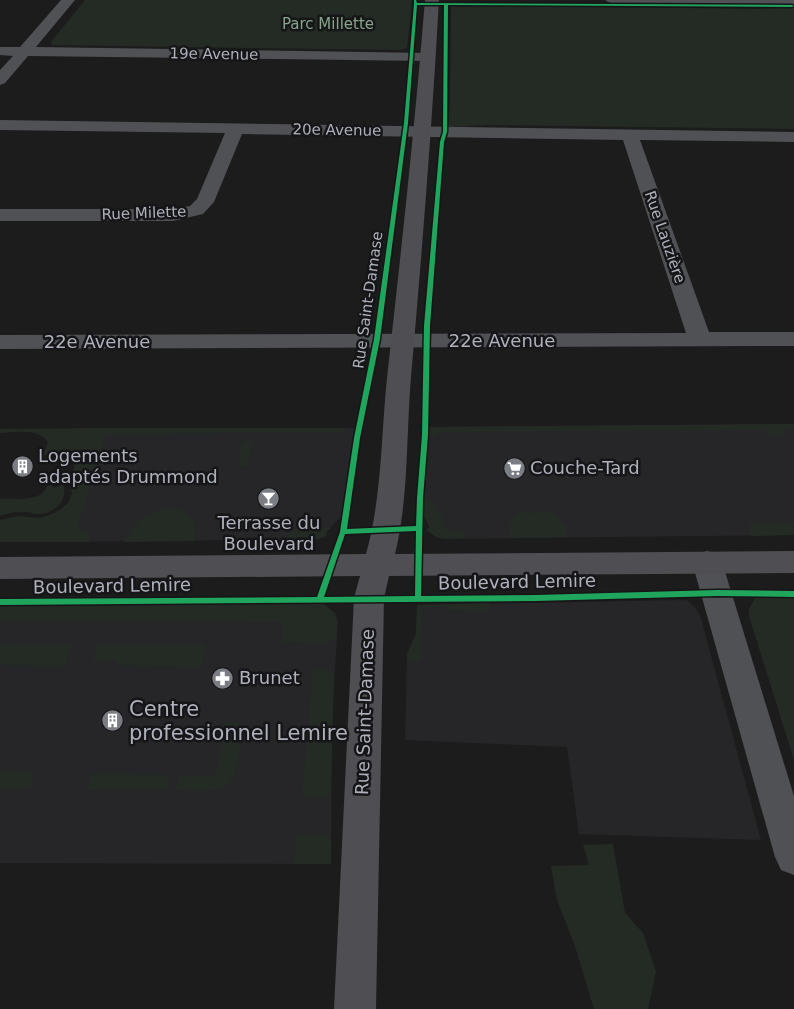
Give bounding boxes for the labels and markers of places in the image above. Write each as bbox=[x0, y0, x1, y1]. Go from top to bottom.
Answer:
place label: Logements adaptés Drummond bbox=[38, 445, 218, 487]
building icon: Logements adaptés Drummond bbox=[10, 454, 34, 478]
supermarket icon: Couche-Tard bbox=[502, 456, 526, 480]
place label: Couche-Tard bbox=[530, 457, 640, 478]
bar icon: Terrasse du Boulevard bbox=[257, 486, 281, 510]
place label: Terrasse du Boulevard bbox=[217, 512, 320, 554]
pharmacy icon: Brunet bbox=[211, 666, 235, 690]
place label: Brunet bbox=[239, 667, 300, 688]
place label: Centre professionnel Lemire bbox=[129, 697, 348, 745]
building icon: Centre professionnel Lemire bbox=[101, 709, 125, 733]

